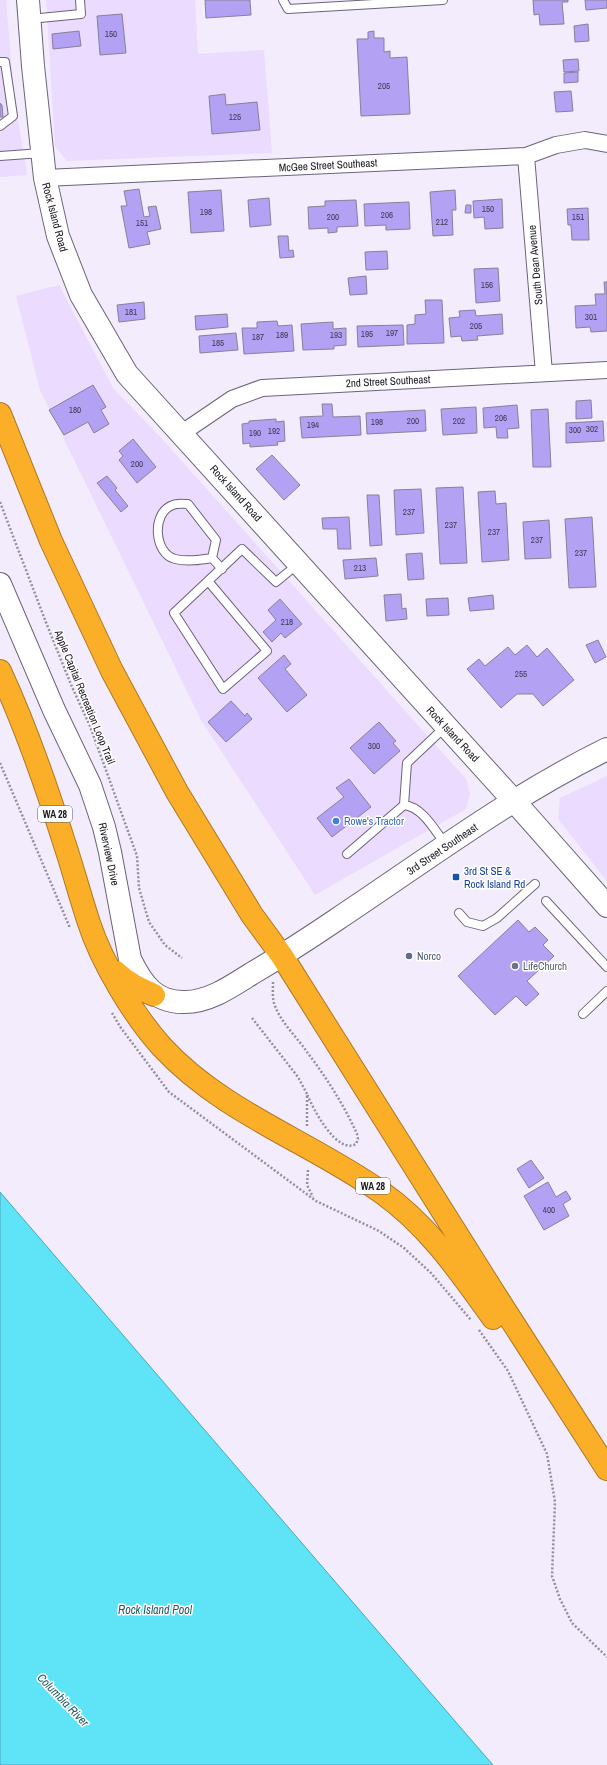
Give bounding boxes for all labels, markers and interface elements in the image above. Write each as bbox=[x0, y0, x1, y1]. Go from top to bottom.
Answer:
house number: 150 bbox=[105, 28, 117, 40]
house number: 205 bbox=[378, 80, 390, 92]
house number: 125 bbox=[229, 111, 241, 123]
street label: McGee Street Southeast bbox=[278, 155, 378, 175]
street label: Rock Island Road bbox=[39, 181, 71, 253]
house number: 150 bbox=[482, 203, 494, 215]
house number: 198 bbox=[200, 206, 212, 218]
house number: 206 bbox=[381, 209, 393, 221]
house number: 200 bbox=[327, 211, 339, 223]
house number: 151 bbox=[572, 211, 584, 223]
house number: 212 bbox=[436, 216, 448, 228]
house number: 151 bbox=[136, 217, 148, 229]
street label: South Dean Avenue bbox=[525, 224, 545, 306]
house number: 156 bbox=[481, 279, 493, 291]
house number: 181 bbox=[125, 306, 137, 318]
house number: 301 bbox=[585, 311, 597, 323]
house number: 205 bbox=[470, 320, 482, 332]
house number: 197 bbox=[386, 327, 398, 339]
house number: 195 bbox=[361, 328, 373, 340]
house number: 189 bbox=[276, 329, 288, 341]
house number: 193 bbox=[330, 329, 342, 341]
house number: 187 bbox=[252, 331, 264, 343]
house number: 185 bbox=[212, 337, 224, 349]
street label: 2nd Street Southeast bbox=[345, 372, 431, 390]
house number: 180 bbox=[69, 404, 81, 416]
house number: 206 bbox=[495, 412, 507, 424]
house number: 200 bbox=[407, 415, 419, 427]
house number: 202 bbox=[453, 415, 465, 427]
house number: 198 bbox=[371, 416, 383, 428]
house number: 194 bbox=[307, 419, 319, 431]
house number: 302 bbox=[586, 423, 598, 435]
house number: 300 bbox=[569, 424, 581, 436]
house number: 192 bbox=[268, 425, 280, 437]
house number: 190 bbox=[249, 427, 261, 439]
house number: 200 bbox=[131, 458, 143, 470]
street label: Rock Island Road bbox=[207, 462, 265, 524]
house number: 237 bbox=[403, 506, 415, 518]
house number: 237 bbox=[445, 519, 457, 531]
house number: 237 bbox=[488, 526, 500, 538]
house number: 237 bbox=[531, 534, 543, 546]
house number: 237 bbox=[575, 547, 587, 559]
house number: 213 bbox=[354, 562, 366, 574]
house number: 218 bbox=[281, 616, 293, 628]
street label: Apple Capital Recreation Loop Trail bbox=[51, 627, 118, 766]
house number: 255 bbox=[515, 668, 527, 680]
street label: Rock Island Road bbox=[424, 703, 482, 765]
house number: 300 bbox=[368, 740, 380, 752]
road number: WA 28 bbox=[38, 806, 72, 822]
place label: Rowe's Tractor bbox=[344, 814, 404, 828]
marker: Rowe's Tractor bbox=[331, 816, 341, 826]
street label: 3rd Street Southeast bbox=[404, 820, 481, 878]
street label: Riverview Drive bbox=[95, 821, 123, 887]
place label: 3rd St SE & Rock Island Rd bbox=[464, 864, 525, 891]
marker: 3rd St SE & Rock Island Rd bbox=[451, 872, 461, 882]
place label: Norco bbox=[417, 949, 441, 963]
marker: Norco bbox=[404, 951, 414, 961]
place label: LifeChurch bbox=[523, 959, 567, 973]
marker: LifeChurch bbox=[510, 961, 520, 971]
road number: WA 28 bbox=[356, 1178, 390, 1194]
house number: 400 bbox=[543, 1204, 555, 1216]
water label: Rock Island Pool bbox=[118, 1602, 193, 1618]
water label: Columbia River bbox=[34, 1670, 93, 1731]

